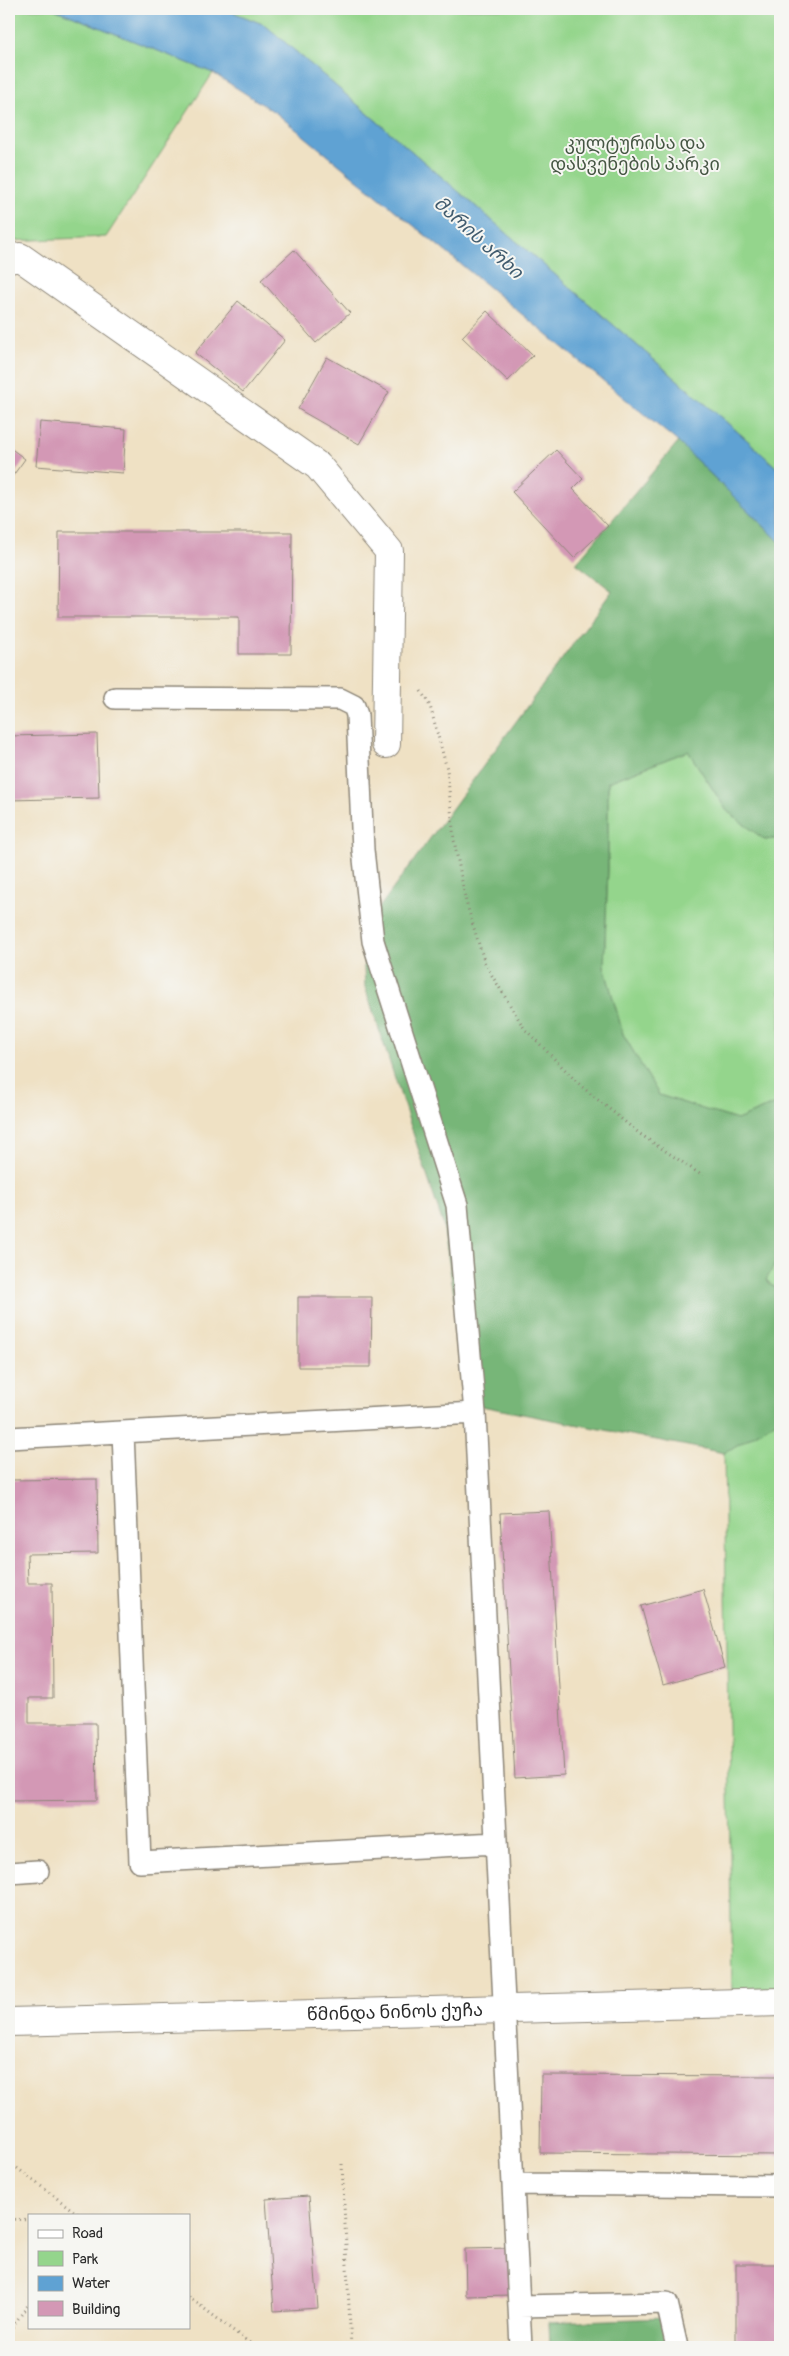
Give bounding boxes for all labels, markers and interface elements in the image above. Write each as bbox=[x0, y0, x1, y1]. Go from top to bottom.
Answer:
park label: კულტურისა და დასვენების პარკი bbox=[550, 132, 720, 176]
water label: მარის არხი bbox=[429, 191, 529, 285]
street label: წმინდა ნინოს ქუჩა bbox=[307, 1999, 483, 2026]
legend bbox=[28, 2214, 190, 2328]
text: Road bbox=[72, 2224, 103, 2243]
text: Park bbox=[72, 2250, 99, 2269]
text: Water bbox=[72, 2274, 111, 2293]
text: Building bbox=[72, 2300, 120, 2319]

